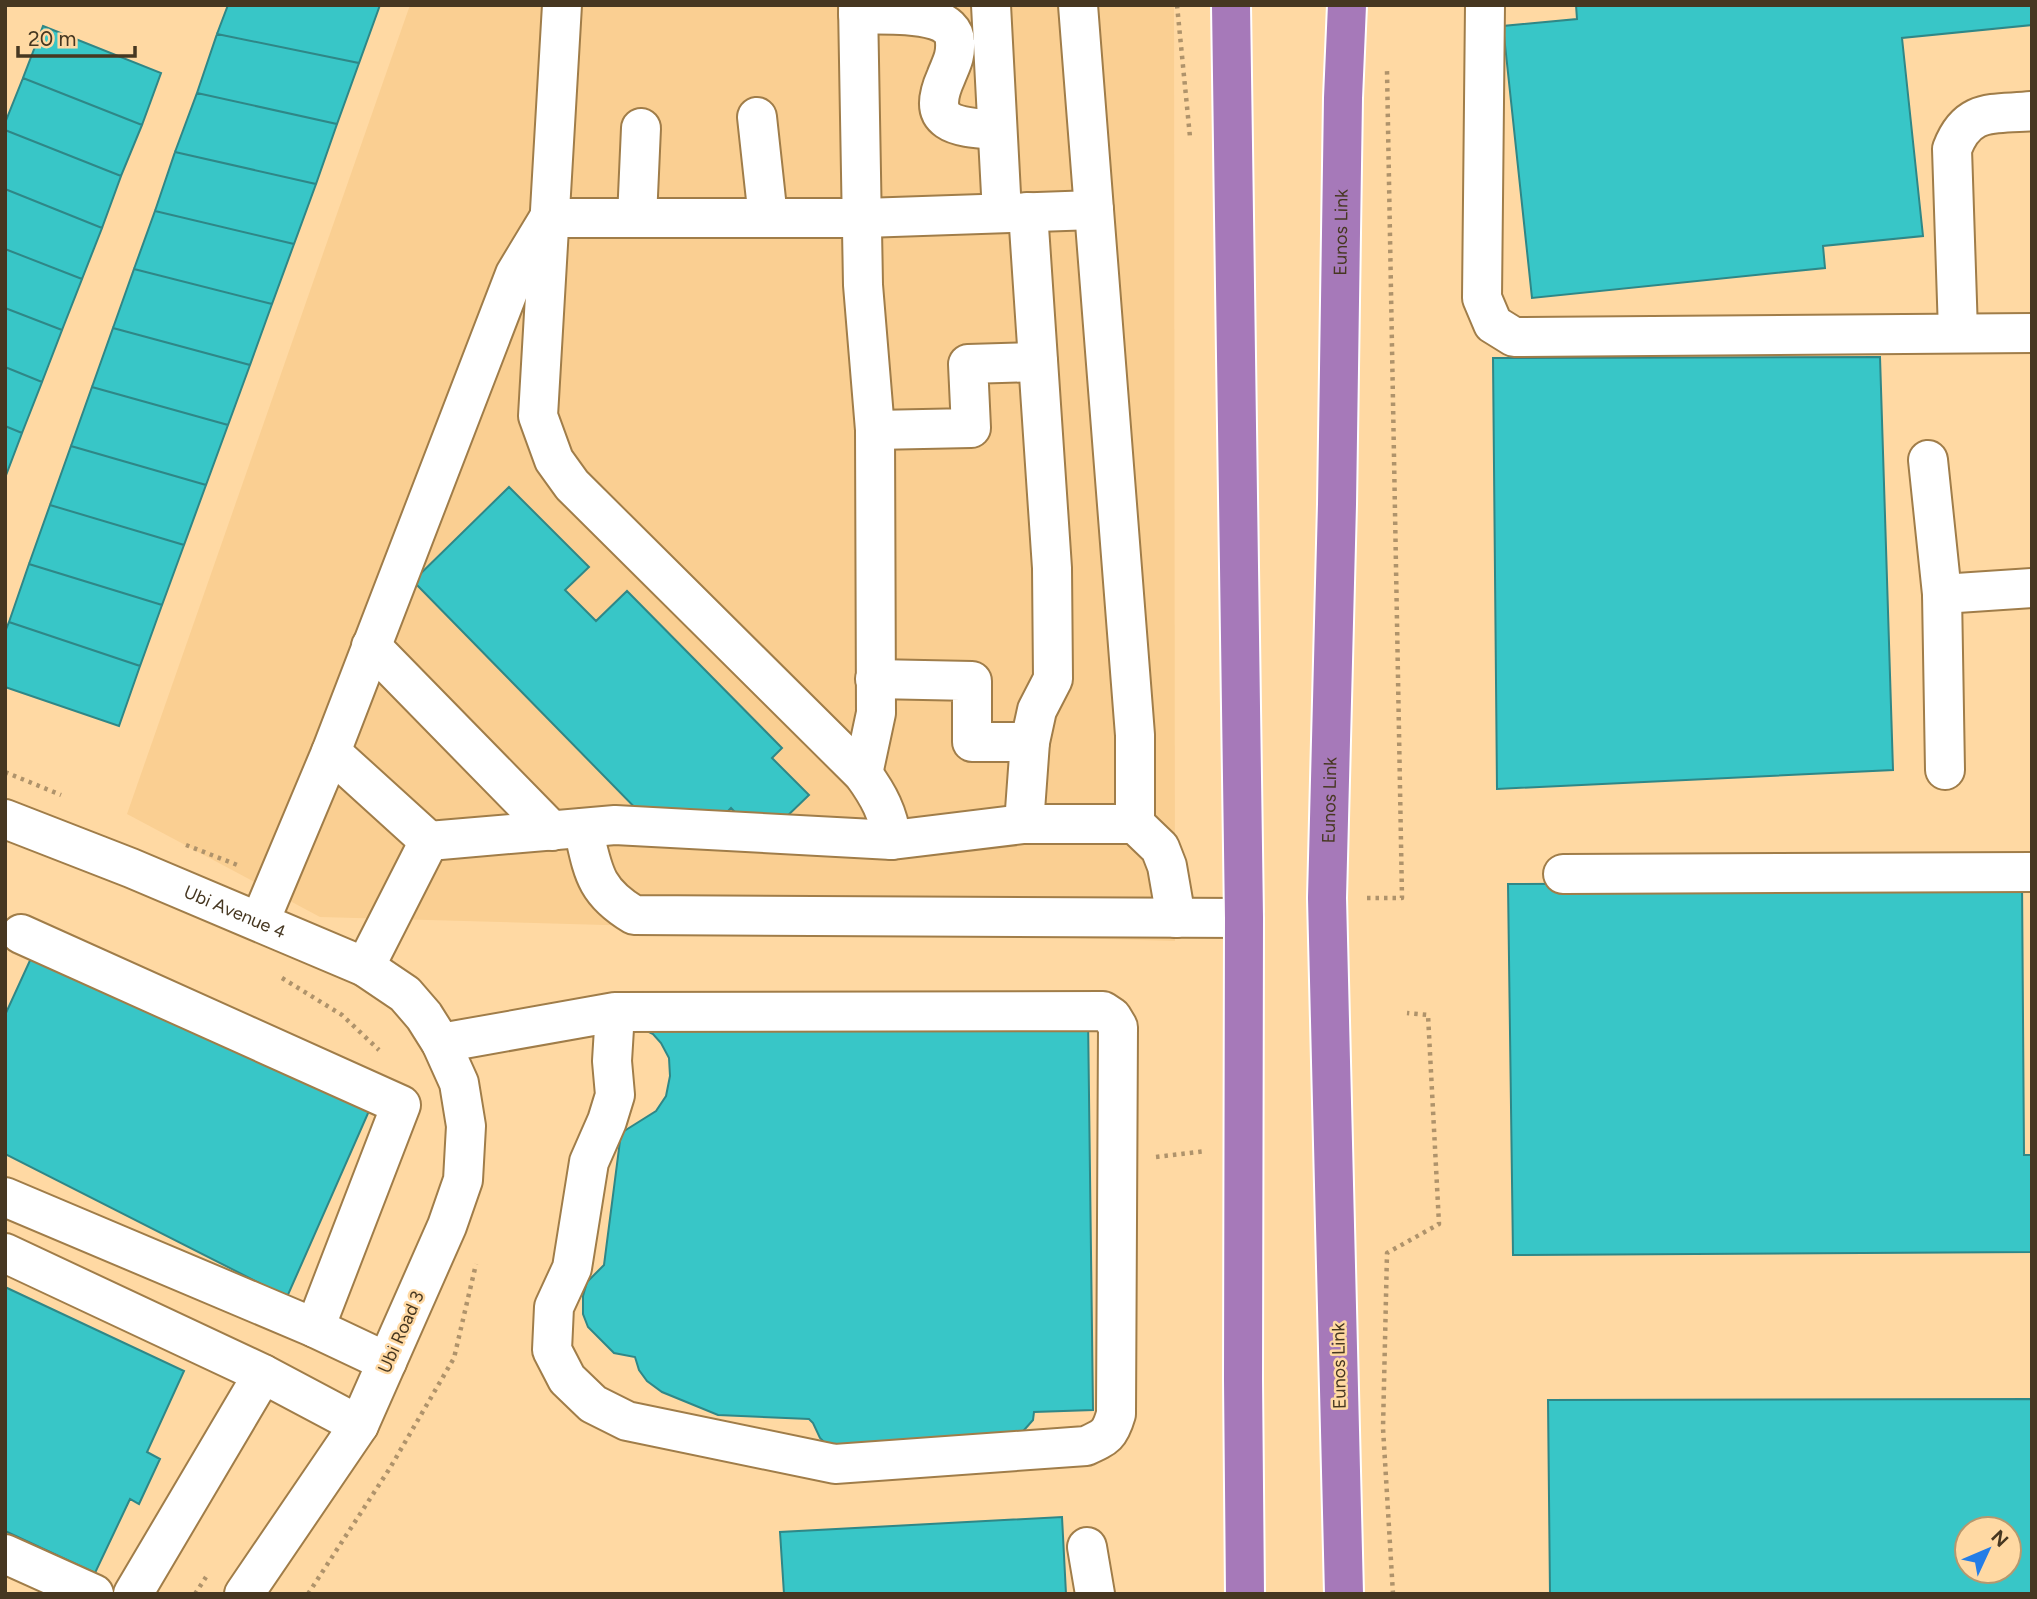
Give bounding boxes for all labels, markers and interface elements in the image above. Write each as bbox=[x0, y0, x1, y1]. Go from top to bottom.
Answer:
scale bar bbox=[18, 14, 135, 58]
text: 20 m bbox=[28, 26, 76, 51]
street label: Eunos Link bbox=[1329, 189, 1353, 276]
street label: Eunos Link bbox=[1317, 757, 1342, 844]
street label: Ubi Avenue 4 bbox=[181, 881, 289, 943]
street label: Ubi Road 3 bbox=[373, 1288, 429, 1376]
street label: Eunos Link bbox=[1327, 1322, 1351, 1409]
north arrow bbox=[1953, 1515, 2023, 1585]
text: N bbox=[1986, 1525, 2013, 1552]

